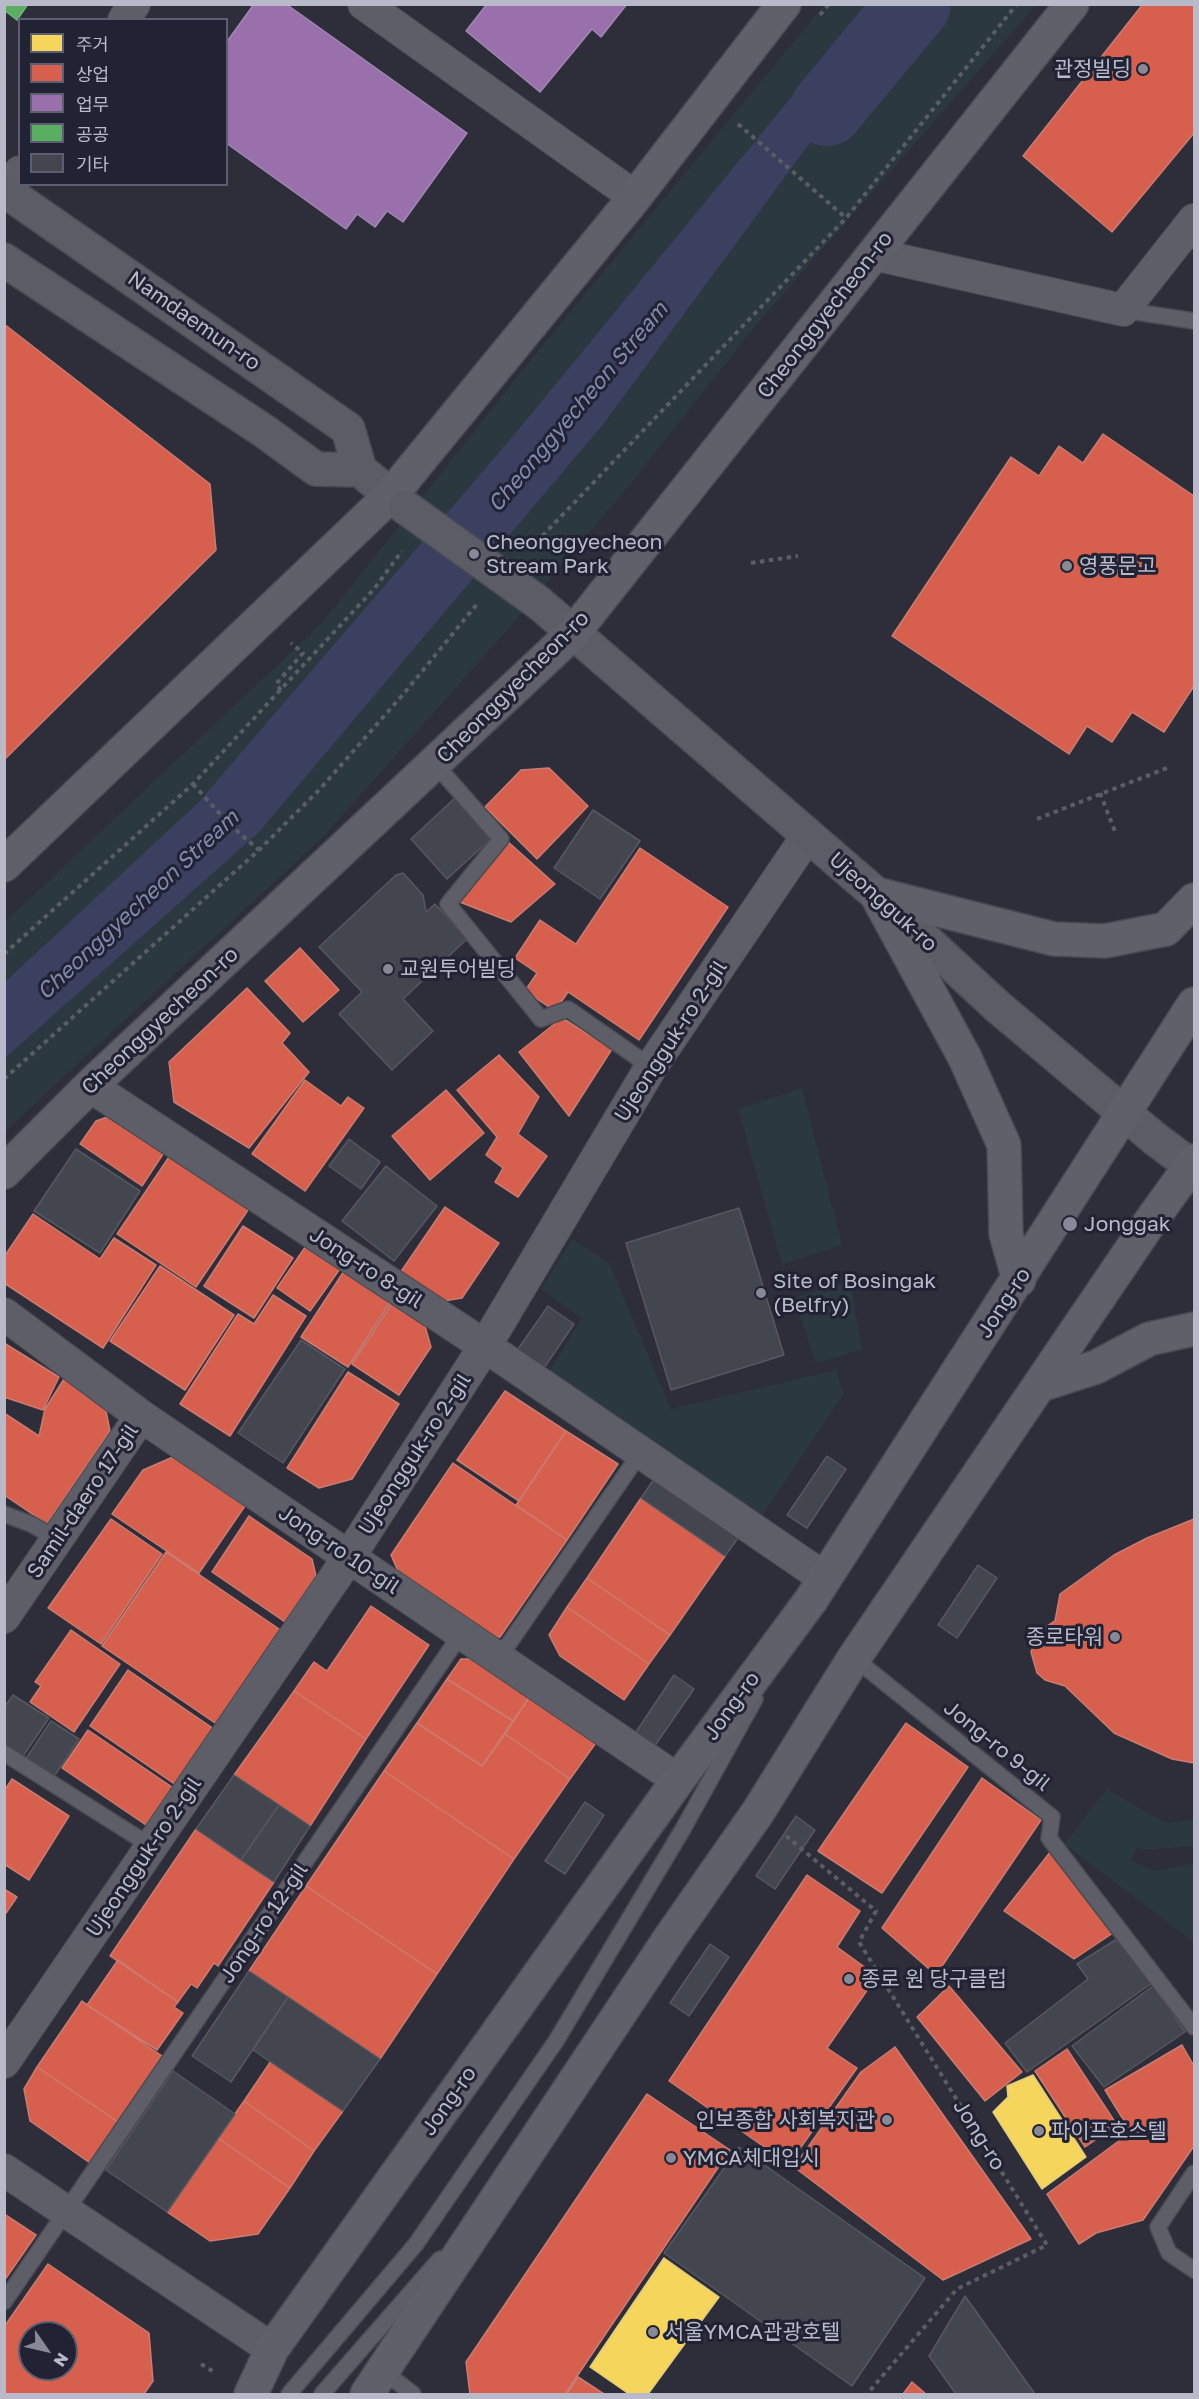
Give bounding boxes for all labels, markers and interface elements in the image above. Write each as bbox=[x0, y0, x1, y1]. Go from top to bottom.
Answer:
legend bbox=[18, 18, 228, 186]
text: 주거 bbox=[76, 33, 109, 55]
place label: 관정빌딩 bbox=[1054, 56, 1131, 82]
marker: 관정빌딩 bbox=[1136, 62, 1150, 76]
text: 상업 bbox=[76, 63, 109, 85]
text: 업무 bbox=[76, 93, 109, 115]
text: 공공 bbox=[76, 123, 109, 145]
text: 기타 bbox=[76, 153, 109, 175]
street label: Cheonggyecheon-ro bbox=[752, 227, 898, 403]
street label: Namdaemun-ro bbox=[123, 266, 265, 376]
water label: Cheonggyecheon Stream bbox=[483, 297, 673, 517]
place label: Cheonggyecheon Stream Park bbox=[486, 529, 662, 579]
marker: Cheonggyecheon Stream Park bbox=[467, 547, 481, 561]
place label: 영풍문고 bbox=[1079, 553, 1156, 579]
marker: 영풍문고 bbox=[1060, 559, 1074, 573]
street label: Cheonggyecheon-ro bbox=[432, 606, 594, 768]
water label: Cheonggyecheon Stream bbox=[32, 805, 244, 1005]
street label: Ujeongguk-ro bbox=[824, 847, 942, 957]
street label: Cheonggyecheon-ro bbox=[76, 942, 244, 1100]
place label: 교원투어빌딩 bbox=[400, 956, 516, 982]
street label: Ujeongguk-ro 2-gil bbox=[609, 956, 733, 1126]
marker: 교원투어빌딩 bbox=[381, 962, 395, 976]
place label: Jonggak bbox=[1084, 1211, 1171, 1237]
marker: Jonggak bbox=[1061, 1215, 1079, 1233]
street label: Jong-ro 8-gil bbox=[305, 1222, 427, 1314]
street label: Jong-ro bbox=[972, 1263, 1036, 1343]
place label: Site of Bosingak (Belfry) bbox=[773, 1268, 936, 1318]
marker: Site of Bosingak (Belfry) bbox=[754, 1286, 768, 1300]
street label: Ujeongguk-ro 2-gil bbox=[353, 1369, 477, 1539]
street label: Samil-daero 17-gil bbox=[22, 1419, 144, 1583]
street label: Jong-ro 10-gil bbox=[274, 1500, 404, 1600]
place label: 종로타워 bbox=[1026, 1624, 1103, 1650]
marker: 종로타워 bbox=[1108, 1630, 1122, 1644]
street label: Jong-ro bbox=[699, 1667, 765, 1745]
street label: Jong-ro 9-gil bbox=[939, 1695, 1055, 1797]
street label: Ujeongguk-ro 2-gil bbox=[81, 1772, 207, 1942]
street label: Jong-ro 12-gil bbox=[215, 1858, 313, 1988]
place label: 종로 원 당구클럽 bbox=[861, 1966, 1007, 1992]
marker: 종로 원 당구클럽 bbox=[842, 1972, 856, 1986]
street label: Jong-ro bbox=[416, 2062, 482, 2140]
street label: Jong-ro bbox=[947, 2095, 1011, 2175]
place label: 인보종합 사회복지관 bbox=[696, 2107, 875, 2133]
marker: 인보종합 사회복지관 bbox=[880, 2113, 894, 2127]
place label: 파이프호스텔 bbox=[1051, 2118, 1167, 2144]
marker: 파이프호스텔 bbox=[1032, 2124, 1046, 2138]
place label: YMCA체대입시 bbox=[683, 2145, 820, 2171]
marker: YMCA체대입시 bbox=[664, 2151, 678, 2165]
place label: 서울YMCA관광호텔 bbox=[665, 2319, 840, 2345]
north arrow bbox=[18, 2321, 78, 2381]
marker: 서울YMCA관광호텔 bbox=[646, 2325, 660, 2339]
text: N bbox=[50, 2349, 73, 2371]

